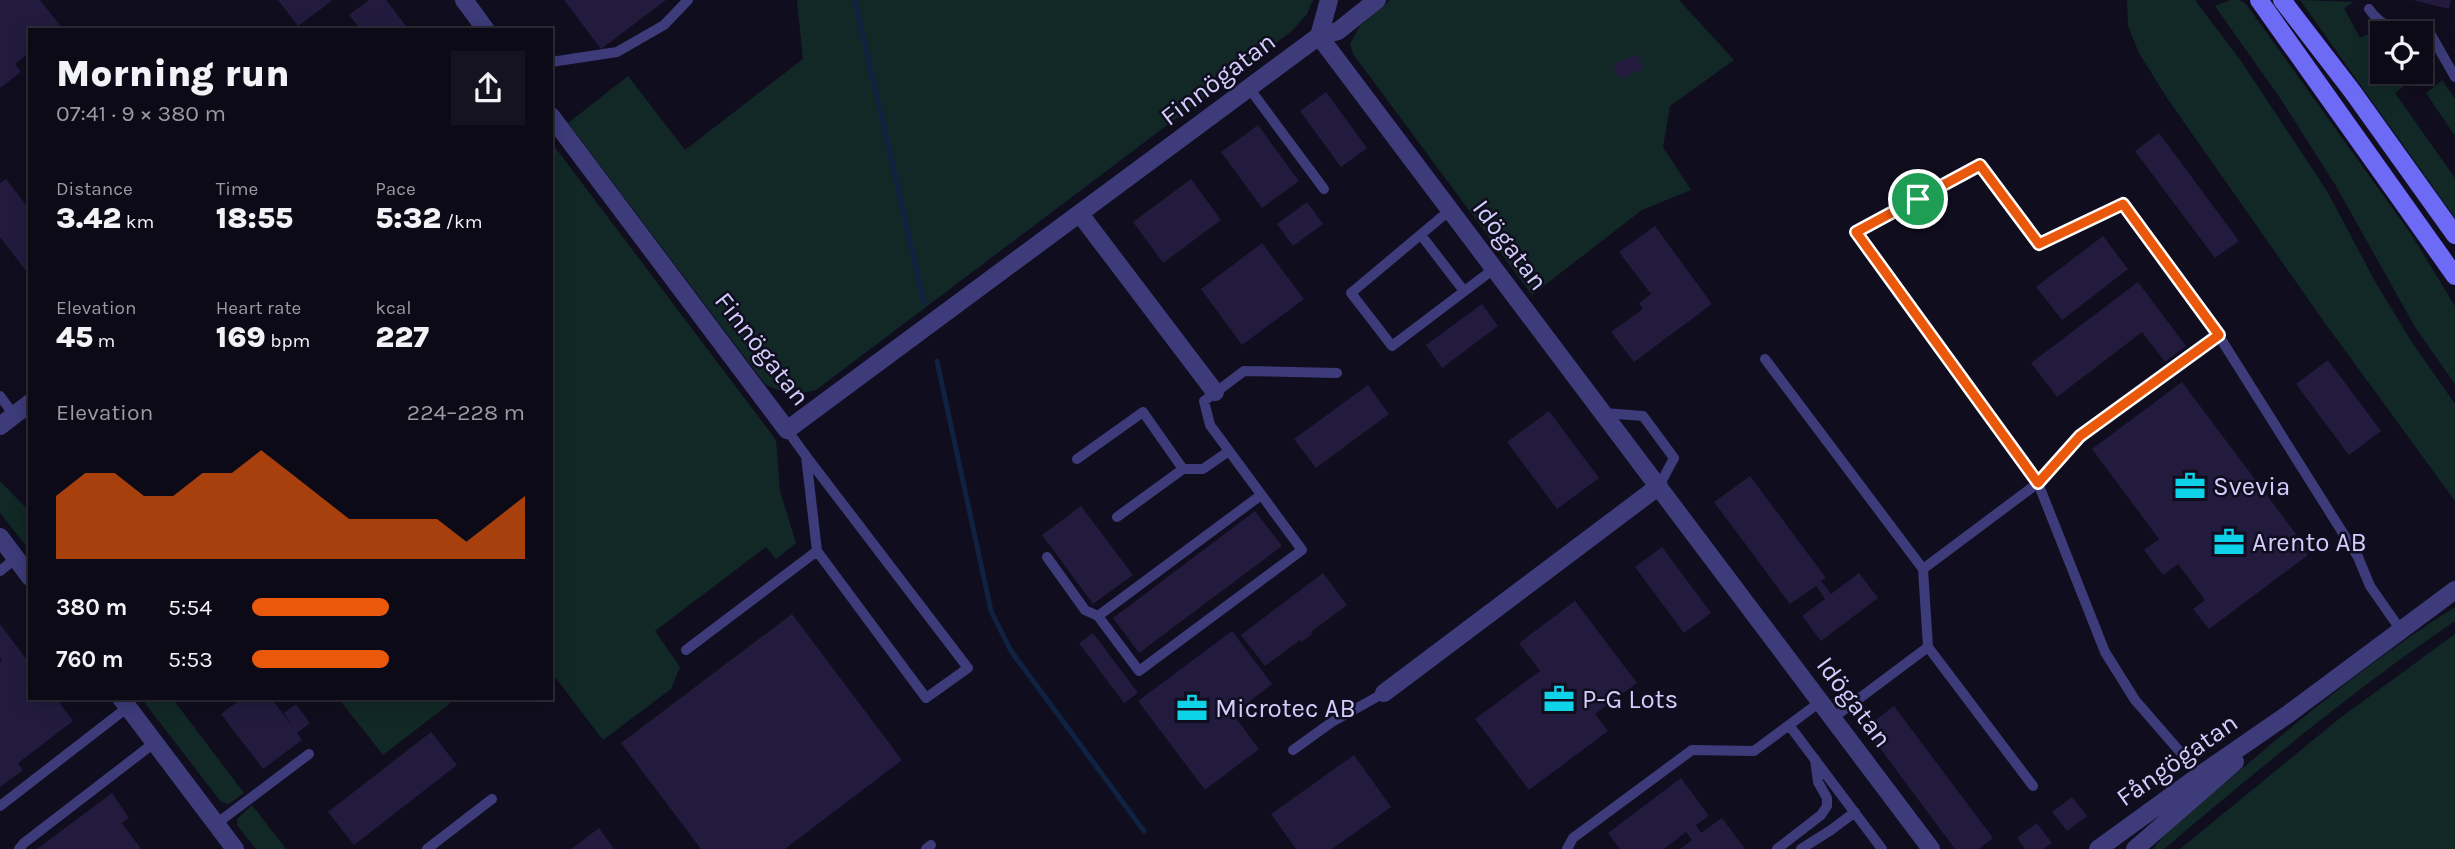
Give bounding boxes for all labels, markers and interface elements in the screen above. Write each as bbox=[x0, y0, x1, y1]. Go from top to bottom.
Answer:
map controls bbox=[2370, 21, 2433, 84]
button: locate bbox=[2370, 21, 2433, 84]
street label: Finnögatan bbox=[1154, 26, 1282, 132]
text: Morning run bbox=[56, 51, 290, 96]
button: share bbox=[451, 51, 525, 125]
text: 07:41 · 9 × 380 m bbox=[56, 100, 226, 127]
pin bbox=[1888, 169, 1948, 229]
text: Distance bbox=[56, 178, 133, 200]
text: Time bbox=[216, 178, 258, 200]
text: Pace bbox=[375, 178, 416, 200]
icon: arrive bbox=[1899, 180, 1937, 218]
street label: Idögatan bbox=[1466, 193, 1554, 297]
text: 3.42 bbox=[56, 200, 121, 236]
text: 18:55 bbox=[216, 200, 293, 236]
text: 5:32 bbox=[375, 200, 441, 236]
text: km bbox=[121, 211, 154, 233]
text: /km bbox=[441, 211, 482, 233]
street label: Finnögatan bbox=[708, 286, 816, 412]
text: Elevation bbox=[56, 297, 136, 319]
text: Heart rate bbox=[216, 297, 301, 319]
text: kcal bbox=[375, 297, 412, 319]
text: 45 bbox=[56, 319, 93, 355]
text: 169 bbox=[216, 319, 266, 355]
text: 227 bbox=[375, 319, 429, 355]
text: m bbox=[93, 330, 115, 352]
text: bpm bbox=[266, 330, 310, 352]
text: Elevation bbox=[56, 399, 153, 426]
text: 224–228 m bbox=[407, 399, 525, 426]
office icon: Svevia bbox=[2173, 469, 2207, 503]
place label: Svevia bbox=[2213, 471, 2290, 502]
office icon: Arento AB bbox=[2212, 525, 2246, 559]
place label: Arento AB bbox=[2252, 527, 2367, 558]
text: 380 m bbox=[56, 594, 127, 621]
text: 5:54 bbox=[168, 594, 212, 621]
text: 760 m bbox=[56, 646, 124, 673]
text: 5:53 bbox=[168, 646, 213, 673]
street label: Idögatan bbox=[1810, 650, 1898, 754]
office icon: P-G Lots bbox=[1542, 682, 1576, 716]
place label: P-G Lots bbox=[1582, 684, 1678, 715]
office icon: Microtec AB bbox=[1175, 691, 1209, 725]
place label: Microtec AB bbox=[1215, 693, 1356, 724]
street label: Fångögatan bbox=[2110, 707, 2244, 813]

